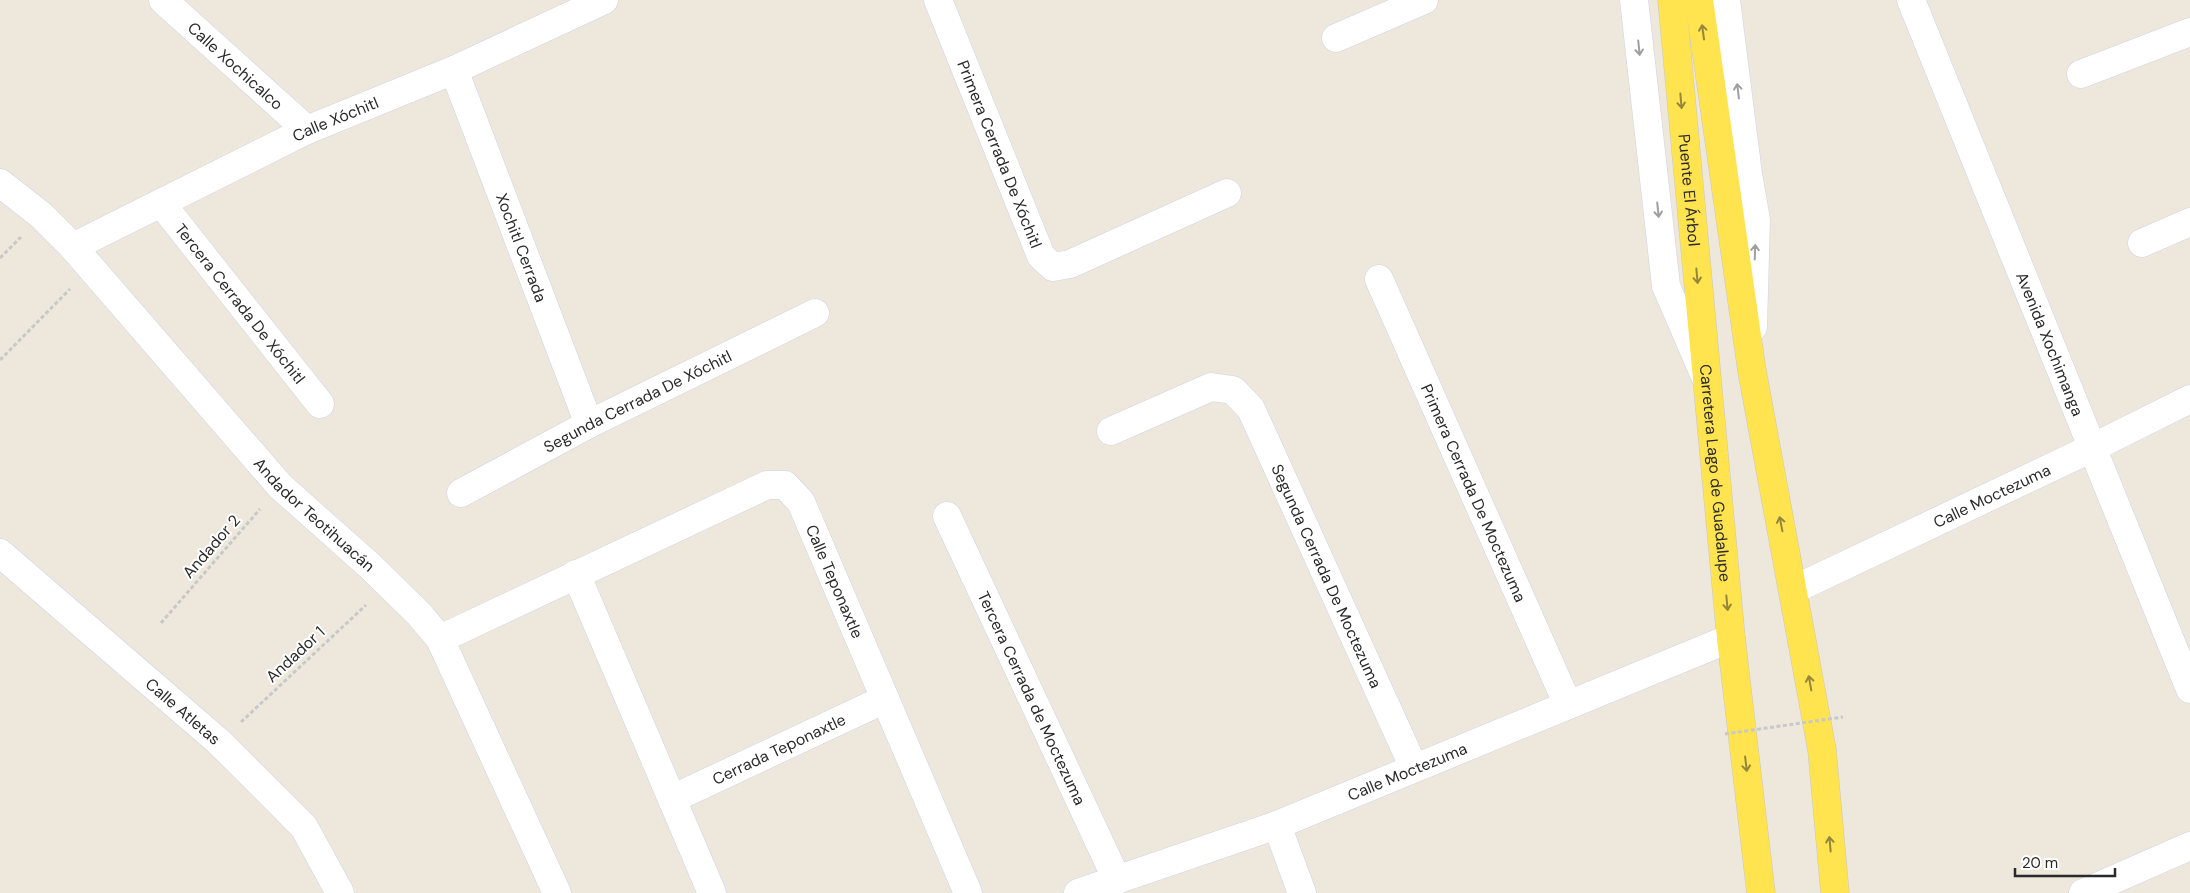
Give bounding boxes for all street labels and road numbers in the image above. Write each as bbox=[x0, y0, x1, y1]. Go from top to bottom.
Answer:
street label: Calle Xochicalco bbox=[183, 17, 288, 115]
street label: Primera Cerrada De Xóchitl bbox=[952, 57, 1047, 251]
street label: Calle Xóchitl bbox=[289, 92, 382, 147]
street label: Puente El Árbol bbox=[1673, 133, 1705, 247]
street label: Xochitl Cerrada bbox=[491, 190, 552, 305]
street label: Tercera Cerrada De Xóchitl bbox=[170, 219, 310, 388]
street label: Avenida Xochimanga bbox=[2011, 269, 2088, 419]
street label: Segunda Cerrada De Xóchitl bbox=[540, 346, 735, 458]
street label: Carretera Lago de Guadalupe bbox=[1695, 363, 1736, 583]
street label: Primera Cerrada De Moctezuma bbox=[1416, 381, 1531, 605]
street label: Andador Teotihuacán bbox=[249, 453, 379, 576]
street label: Calle Moctezuma bbox=[1930, 459, 2054, 533]
street label: Segunda Cerrada De Moctezuma bbox=[1266, 461, 1386, 691]
street label: Andador 2 bbox=[178, 510, 245, 582]
street label: Calle Teponaxtle bbox=[801, 521, 868, 642]
street label: Tercera Cerrada de Moctezuma bbox=[973, 588, 1091, 809]
street label: Andador 1 bbox=[261, 622, 329, 687]
street label: Calle Atletas bbox=[141, 673, 225, 750]
street label: Cerrada Teponaxtle bbox=[709, 709, 849, 790]
street label: Calle Moctezuma bbox=[1344, 738, 1470, 806]

